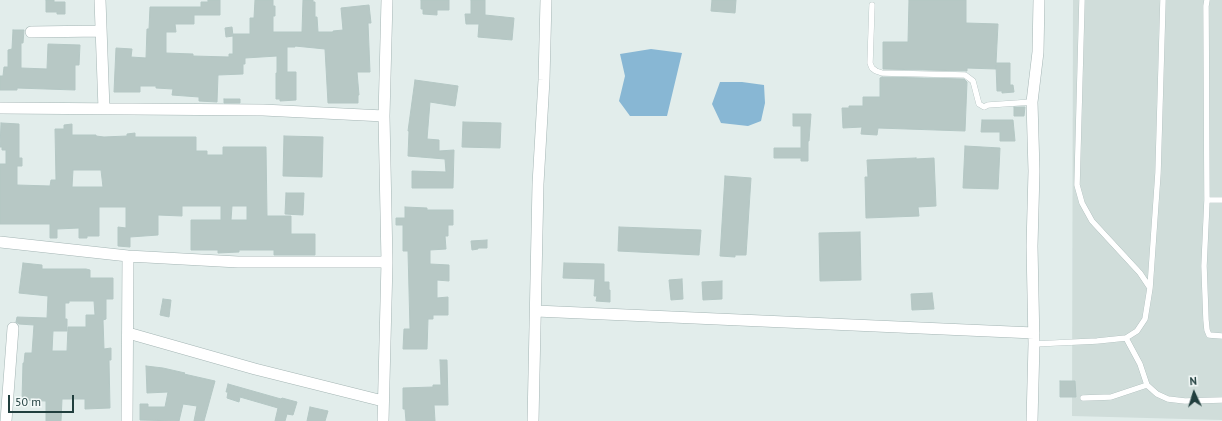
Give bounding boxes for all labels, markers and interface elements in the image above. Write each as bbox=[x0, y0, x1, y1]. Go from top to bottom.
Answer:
north arrow bbox=[1174, 373, 1214, 413]
text: N bbox=[1189, 374, 1197, 388]
scale bar bbox=[10, 387, 76, 413]
text: 50 m bbox=[15, 394, 41, 409]

